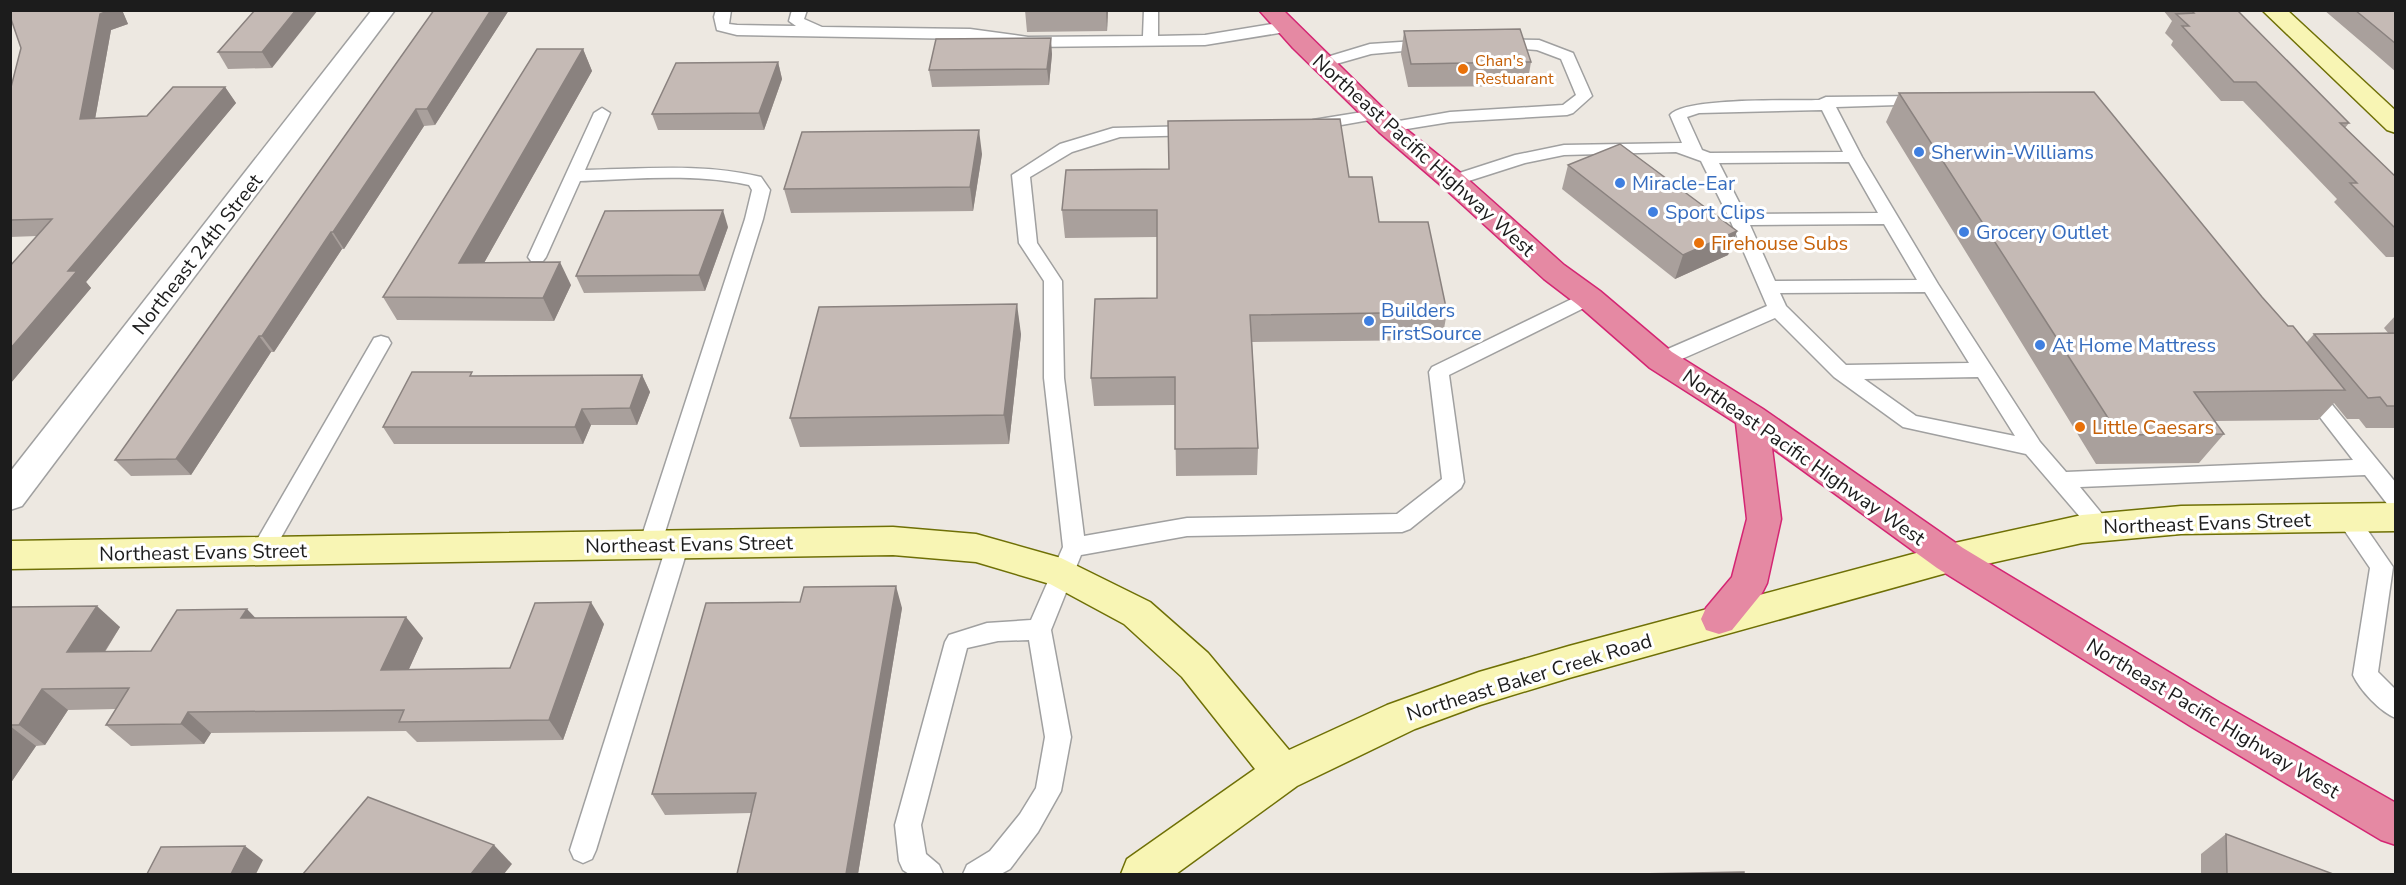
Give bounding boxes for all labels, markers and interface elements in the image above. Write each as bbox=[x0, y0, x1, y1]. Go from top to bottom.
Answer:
street label: Northeast Pacific Highway West bbox=[1307, 48, 1541, 263]
place label: Chan's Restuarant bbox=[1475, 50, 1554, 90]
marker: Chan's Restuarant bbox=[1456, 62, 1470, 76]
place label: Sherwin-Williams bbox=[1931, 139, 2094, 166]
marker: Sherwin-Williams bbox=[1912, 145, 1926, 159]
street label: Northeast 24th Street bbox=[126, 168, 269, 340]
place label: Miracle-Ear bbox=[1632, 170, 1735, 197]
marker: Miracle-Ear bbox=[1613, 176, 1627, 190]
place label: Sport Clips bbox=[1665, 199, 1765, 226]
marker: Sport Clips bbox=[1646, 205, 1660, 219]
place label: Grocery Outlet bbox=[1976, 219, 2110, 246]
marker: Grocery Outlet bbox=[1957, 225, 1971, 239]
place label: Firehouse Subs bbox=[1711, 230, 1848, 257]
marker: Firehouse Subs bbox=[1692, 236, 1706, 250]
place label: Builders FirstSource bbox=[1381, 297, 1482, 347]
marker: Builders FirstSource bbox=[1362, 314, 1376, 328]
place label: At Home Mattress bbox=[2052, 332, 2216, 359]
marker: At Home Mattress bbox=[2033, 338, 2047, 352]
street label: Northeast Pacific Highway West bbox=[1677, 363, 1931, 552]
place label: Little Caesars bbox=[2092, 414, 2214, 441]
marker: Little Caesars bbox=[2073, 420, 2087, 434]
street label: Northeast Evans Street bbox=[2103, 506, 2312, 541]
street label: Northeast Evans Street bbox=[585, 529, 794, 560]
street label: Northeast Evans Street bbox=[99, 537, 308, 568]
street label: Northeast Baker Creek Road bbox=[1403, 627, 1655, 728]
street label: Northeast Pacific Highway West bbox=[2081, 632, 2345, 805]

